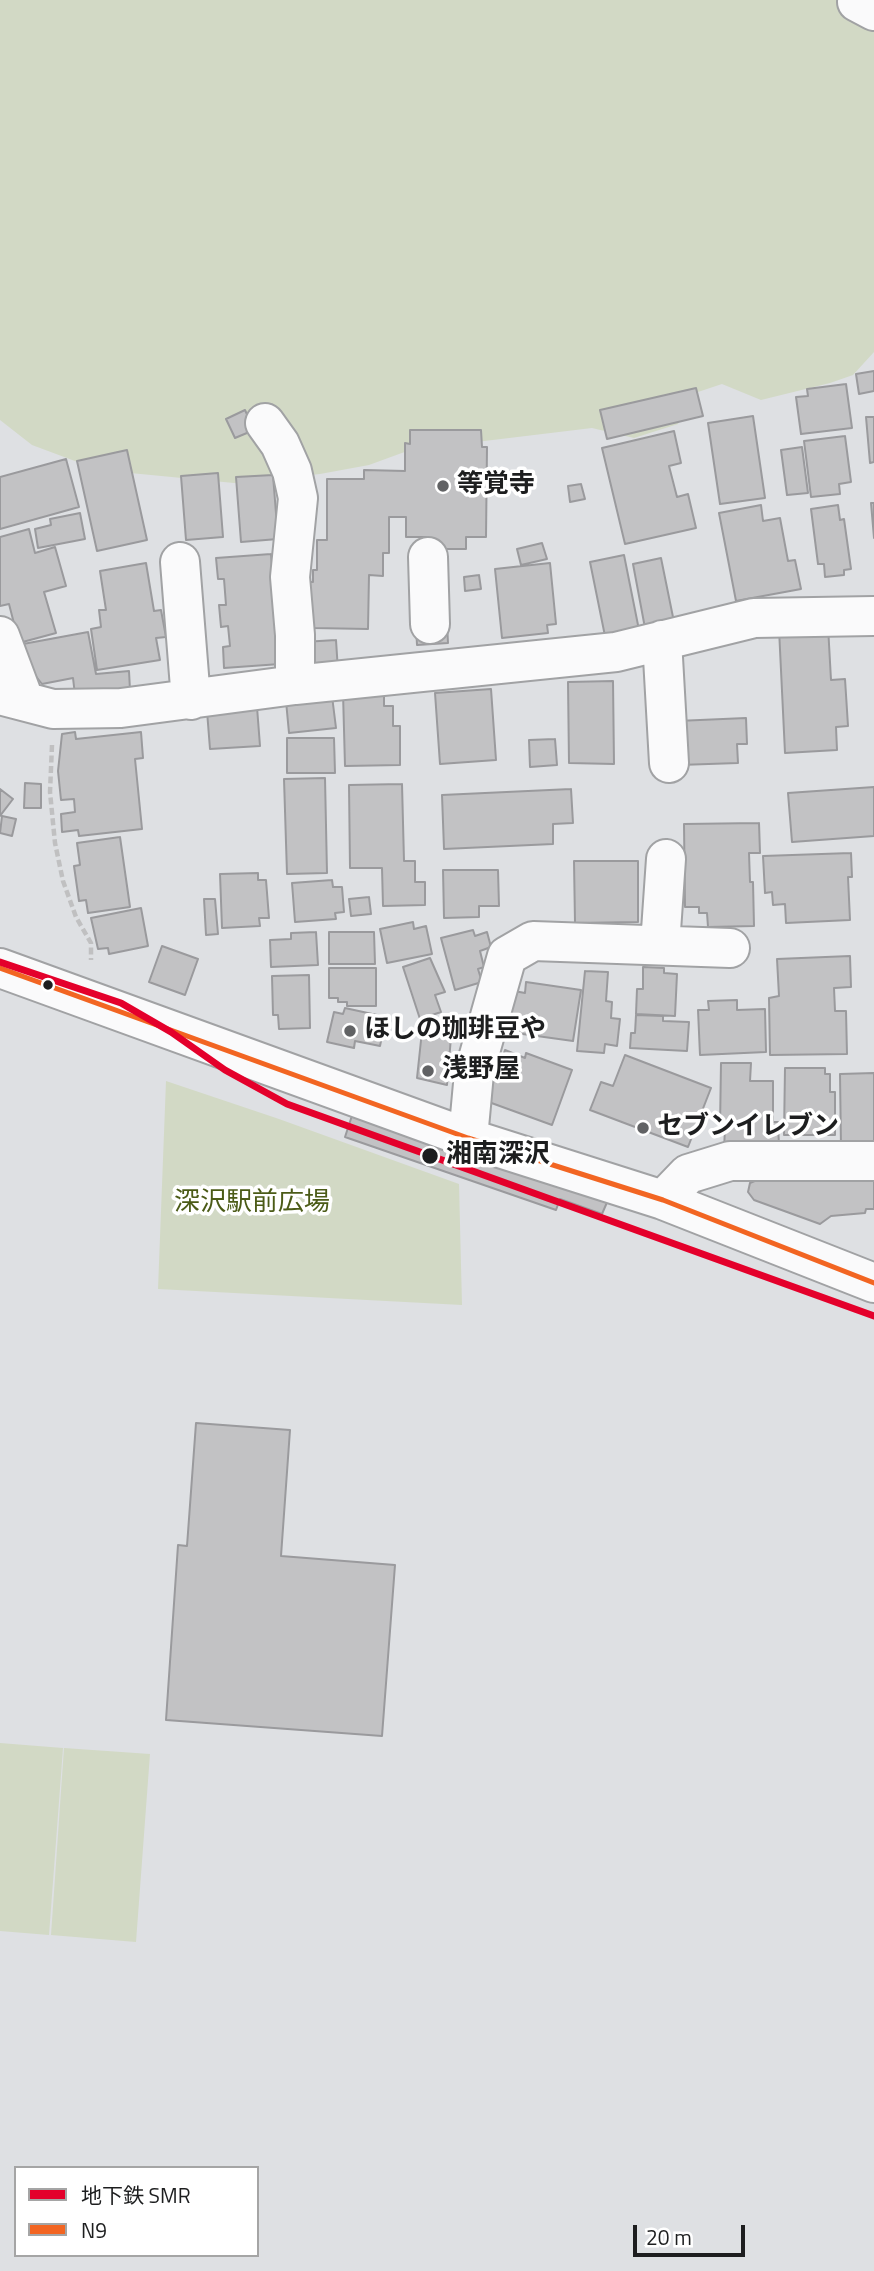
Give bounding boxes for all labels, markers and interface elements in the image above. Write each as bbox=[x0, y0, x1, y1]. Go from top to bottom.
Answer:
place label: 等覚寺 bbox=[457, 470, 535, 502]
marker: 等覚寺 bbox=[435, 478, 451, 494]
unlabelled marker bbox=[41, 978, 55, 992]
place label: ほしの珈琲豆や bbox=[364, 1015, 546, 1047]
marker: ほしの珈琲豆や bbox=[342, 1023, 358, 1039]
place label: 浅野屋 bbox=[442, 1055, 520, 1087]
marker: 浅野屋 bbox=[420, 1063, 436, 1079]
place label: セブンイレブン bbox=[657, 1112, 839, 1144]
marker: セブンイレブン bbox=[635, 1120, 651, 1136]
place label: 湘南深沢 bbox=[446, 1140, 550, 1172]
marker: 湘南深沢 bbox=[420, 1146, 440, 1166]
park label: 深沢駅前広場 bbox=[174, 1188, 330, 1220]
legend bbox=[14, 2166, 259, 2257]
text: 地下鉄 SMR bbox=[81, 2179, 191, 2211]
scale bar bbox=[636, 2212, 748, 2256]
text: N9 bbox=[81, 2214, 107, 2246]
text: 20 m bbox=[646, 2221, 692, 2253]

